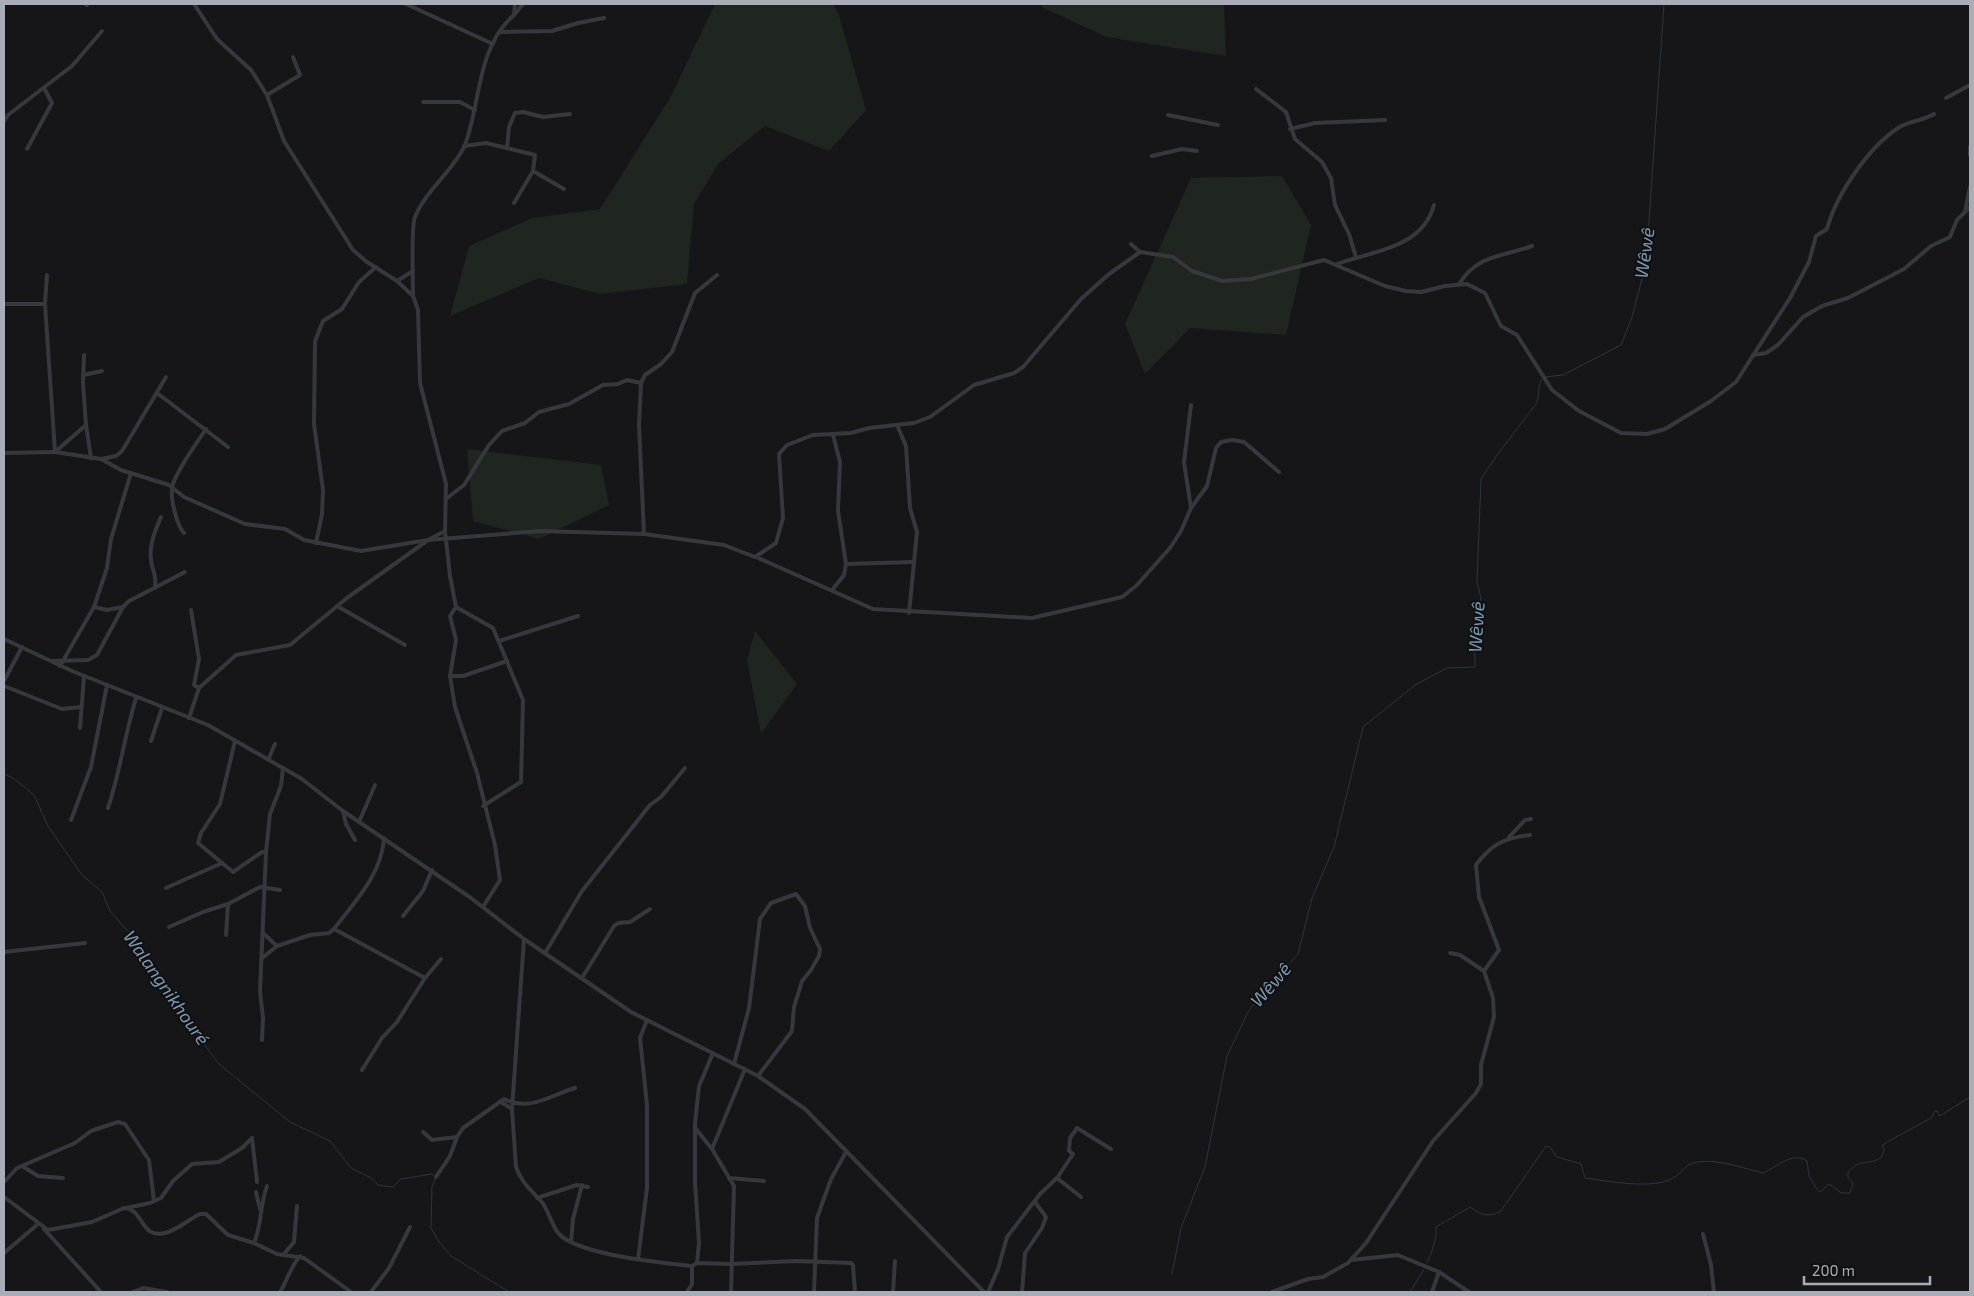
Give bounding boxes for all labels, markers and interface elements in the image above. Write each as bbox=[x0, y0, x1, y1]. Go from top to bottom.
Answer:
water label: Wêwê bbox=[1630, 226, 1659, 280]
water label: Wêwê bbox=[1463, 600, 1489, 653]
water label: Walangnikhouré bbox=[119, 926, 215, 1049]
water label: Wêwê bbox=[1245, 958, 1296, 1011]
scale bar bbox=[1804, 1254, 1930, 1286]
text: 200 m bbox=[1812, 1261, 1855, 1279]

